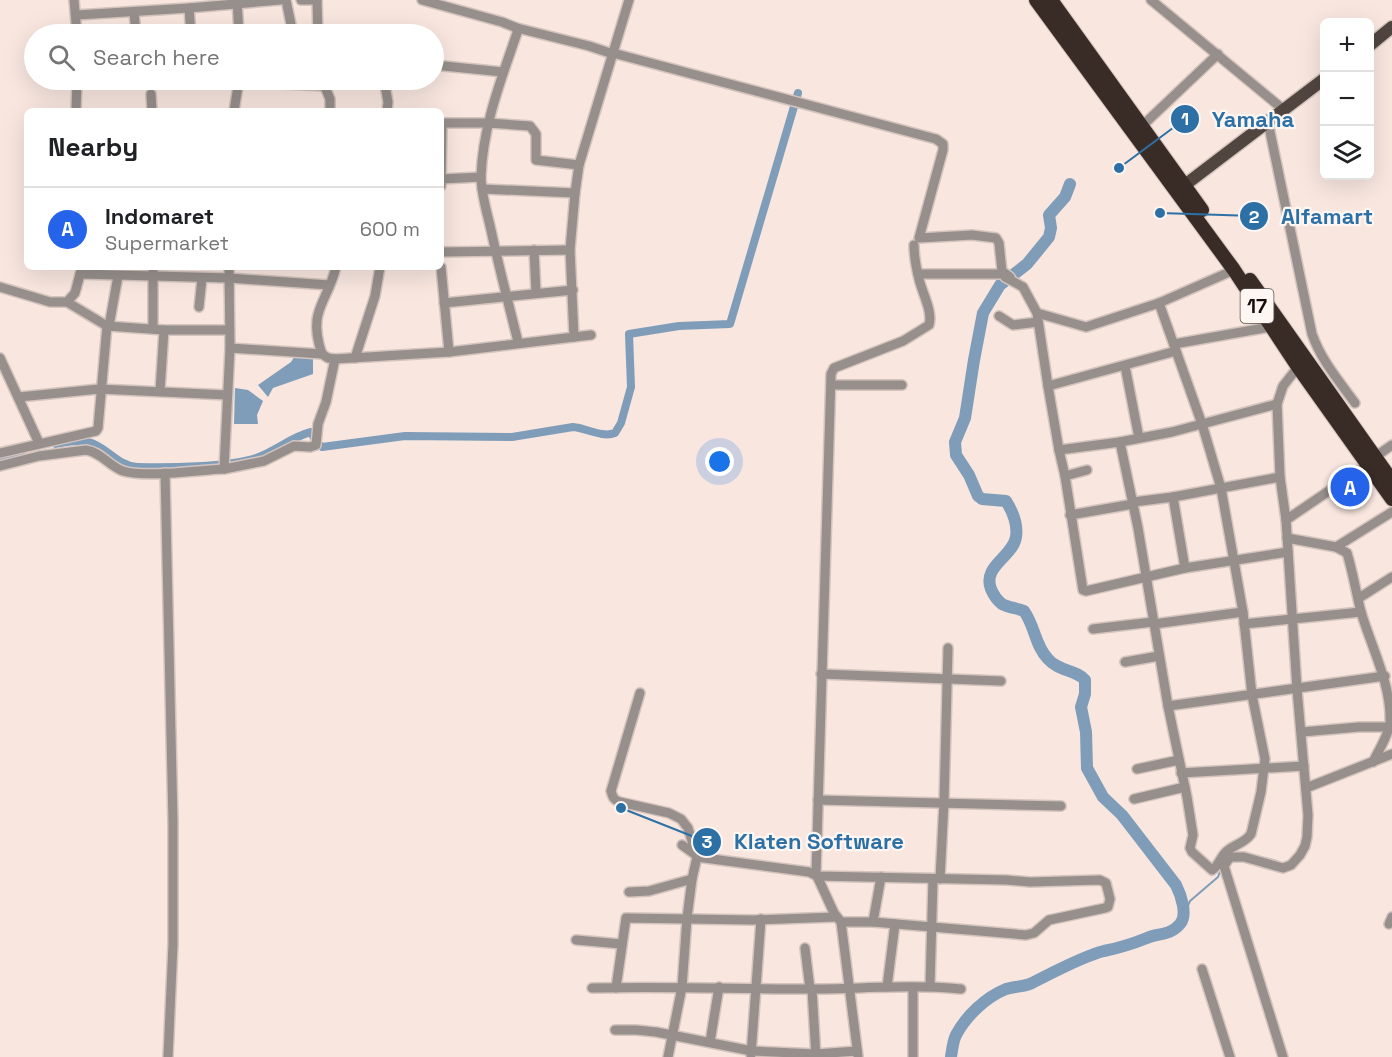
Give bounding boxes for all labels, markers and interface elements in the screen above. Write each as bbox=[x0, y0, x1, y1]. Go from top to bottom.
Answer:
map controls bbox=[1320, 18, 1374, 180]
button: + bbox=[1320, 18, 1374, 72]
search box bbox=[24, 24, 444, 90]
icon: search bbox=[45, 41, 78, 74]
text: Search here bbox=[93, 43, 220, 71]
button: − bbox=[1320, 72, 1374, 126]
callout: Yamaha bbox=[1170, 99, 1306, 139]
text: Yamaha bbox=[1212, 105, 1294, 133]
text: 1 bbox=[1181, 107, 1189, 130]
button: layers bbox=[1320, 126, 1374, 180]
text: Nearby bbox=[48, 130, 138, 164]
callout: Alfamart bbox=[1239, 196, 1385, 236]
text: Indomaret bbox=[105, 202, 214, 230]
text: Alfamart bbox=[1281, 202, 1373, 230]
text: 2 bbox=[1249, 205, 1260, 228]
text: A bbox=[61, 216, 74, 242]
text: 600 m bbox=[360, 216, 420, 242]
text: Supermarket bbox=[105, 230, 229, 256]
road number: 17 bbox=[1240, 289, 1274, 323]
your location bbox=[705, 447, 734, 476]
pin: A bbox=[1330, 464, 1370, 510]
callout: Klaten Software bbox=[692, 822, 916, 862]
text: Klaten Software bbox=[734, 827, 904, 855]
text: 3 bbox=[702, 830, 713, 853]

